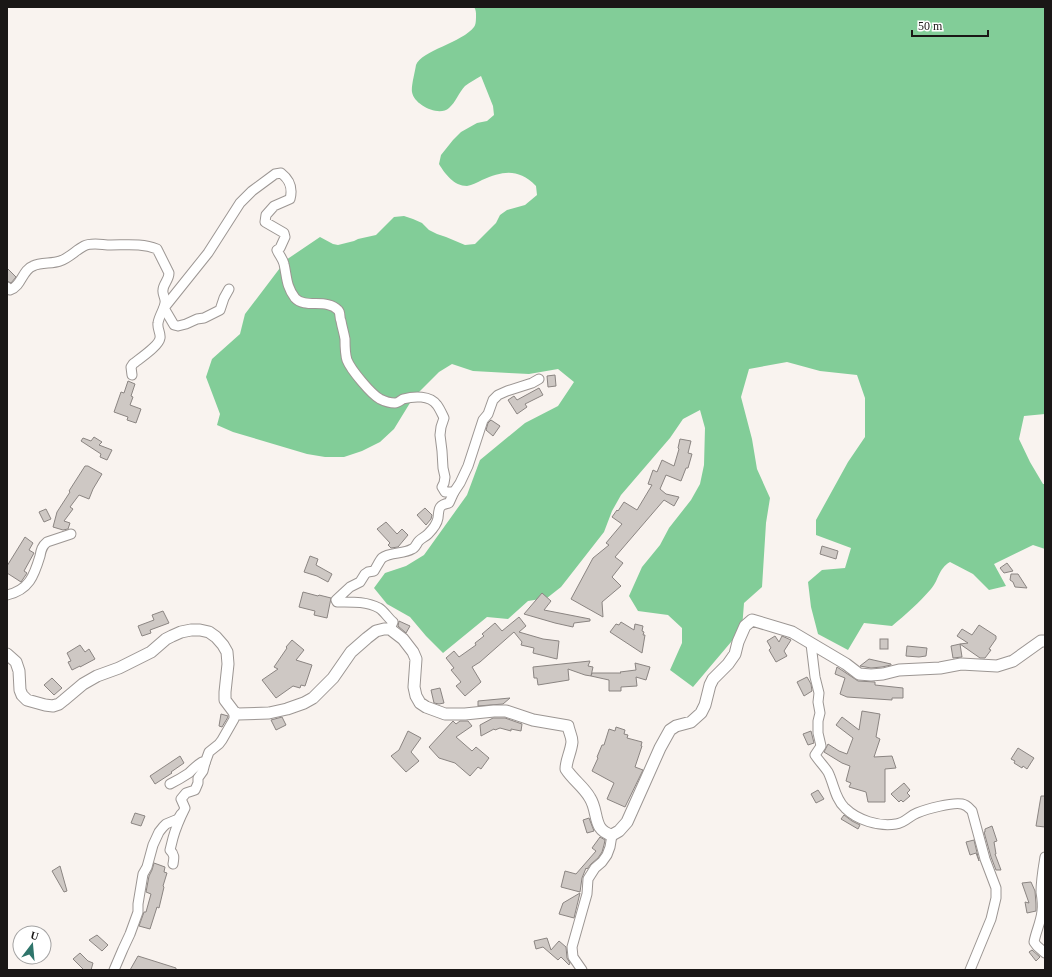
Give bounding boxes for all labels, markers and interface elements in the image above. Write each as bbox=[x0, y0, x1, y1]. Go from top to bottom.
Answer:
scale bar bbox=[912, 12, 988, 38]
text: 50 m bbox=[918, 19, 943, 33]
north arrow bbox=[12, 925, 52, 965]
text: U bbox=[29, 929, 40, 942]

